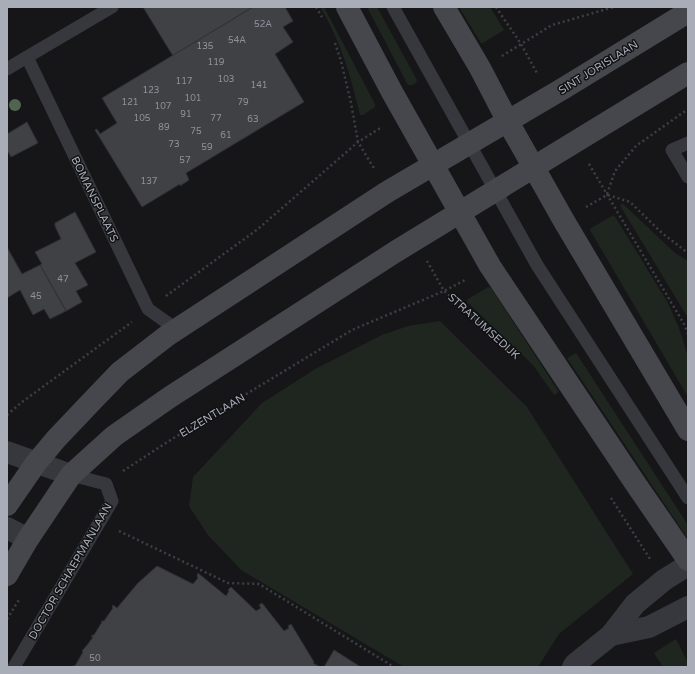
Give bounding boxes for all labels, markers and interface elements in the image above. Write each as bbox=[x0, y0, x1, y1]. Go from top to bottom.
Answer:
house number: 52A bbox=[254, 19, 272, 30]
house number: 54A bbox=[228, 35, 246, 46]
street label: SINT JORISLAAN bbox=[556, 38, 640, 97]
house number: 135 bbox=[197, 41, 214, 52]
house number: 119 bbox=[208, 57, 225, 68]
house number: 103 bbox=[218, 74, 234, 85]
house number: 117 bbox=[176, 76, 193, 87]
house number: 141 bbox=[251, 80, 267, 91]
house number: 123 bbox=[143, 85, 159, 96]
house number: 101 bbox=[185, 93, 201, 104]
house number: 121 bbox=[122, 97, 138, 108]
house number: 79 bbox=[237, 97, 249, 108]
house number: 107 bbox=[155, 101, 172, 112]
house number: 91 bbox=[180, 109, 192, 120]
house number: 105 bbox=[134, 113, 151, 124]
house number: 77 bbox=[210, 113, 222, 124]
house number: 63 bbox=[247, 114, 259, 125]
house number: 89 bbox=[158, 122, 170, 133]
house number: 75 bbox=[190, 126, 202, 137]
house number: 61 bbox=[220, 130, 232, 141]
house number: 73 bbox=[168, 139, 180, 150]
house number: 59 bbox=[201, 142, 213, 153]
street label: BOMANSPLAATS bbox=[68, 154, 121, 244]
house number: 57 bbox=[179, 155, 191, 166]
house number: 137 bbox=[141, 176, 158, 187]
house number: 47 bbox=[57, 274, 69, 285]
house number: 45 bbox=[30, 291, 42, 302]
street label: STRATUMSEDIJK bbox=[445, 291, 523, 362]
street label: ELZENTLAAN bbox=[177, 391, 247, 440]
street label: DOCTOR SCHAEPMANLAAN bbox=[26, 501, 115, 642]
house number: 50 bbox=[89, 653, 101, 664]

